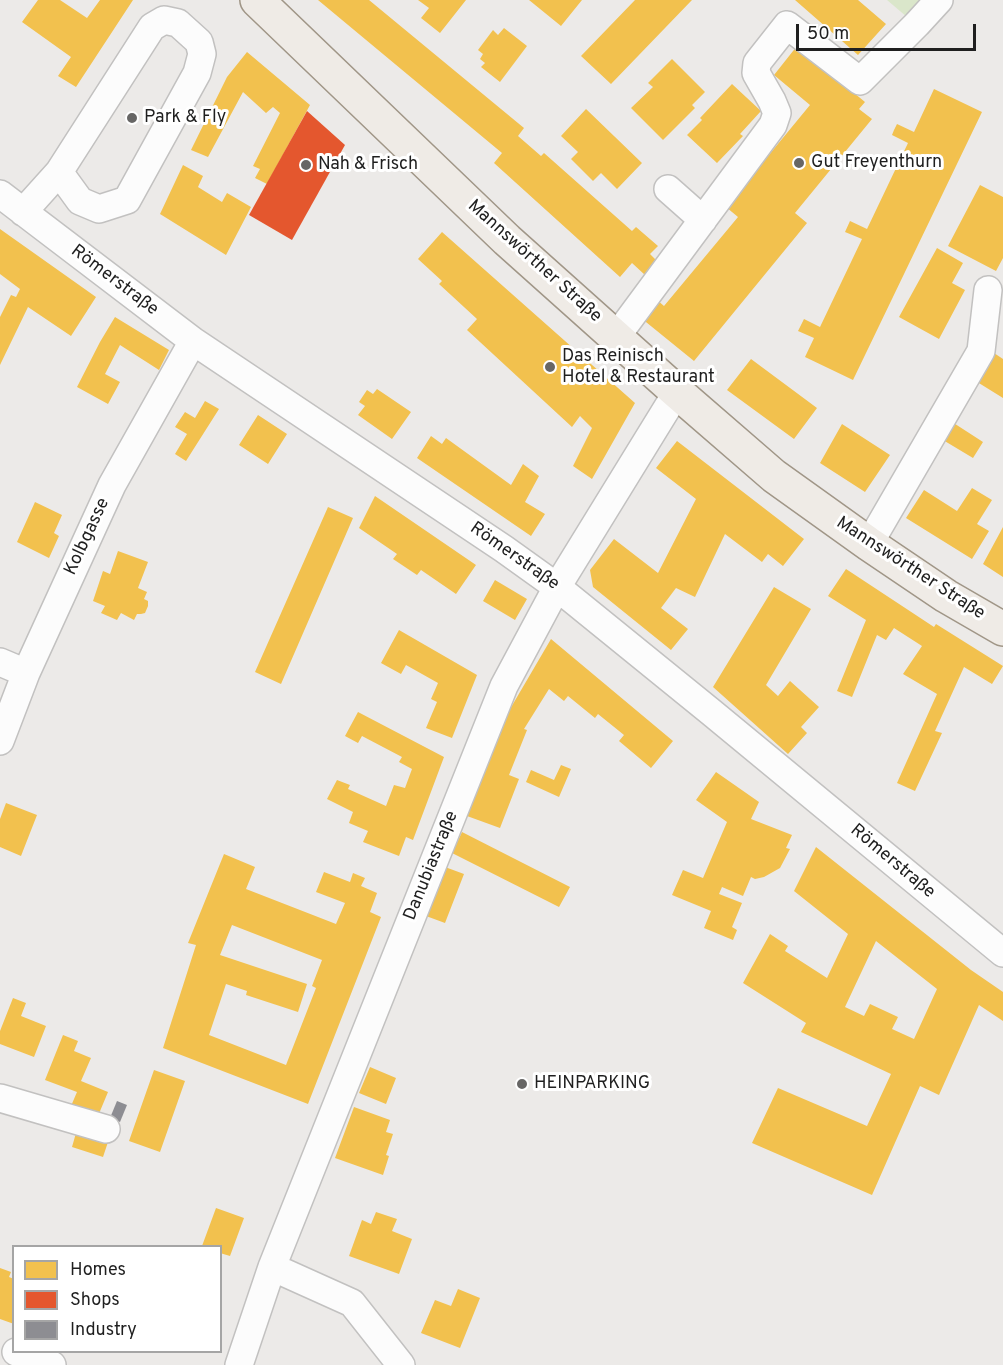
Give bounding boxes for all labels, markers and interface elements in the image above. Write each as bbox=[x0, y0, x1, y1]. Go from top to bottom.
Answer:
scale bar bbox=[799, 12, 979, 50]
text: 50 m bbox=[807, 23, 849, 46]
place label: Park & Fly bbox=[144, 107, 226, 129]
marker: Park & Fly bbox=[125, 111, 139, 125]
place label: Gut Freyenthurn bbox=[811, 152, 942, 174]
place label: Nah & Frisch bbox=[318, 154, 418, 176]
marker: Gut Freyenthurn bbox=[792, 156, 806, 170]
marker: Nah & Frisch bbox=[299, 158, 313, 172]
street label: Mannswörther Straße bbox=[463, 196, 605, 328]
street label: Römerstraße bbox=[66, 241, 162, 321]
place label: Das Reinisch Hotel & Restaurant bbox=[562, 346, 715, 388]
marker: Das Reinisch Hotel & Restaurant bbox=[543, 360, 557, 374]
street label: Kolbgasse bbox=[61, 495, 115, 579]
street label: Mannswörther Straße bbox=[832, 513, 988, 625]
street label: Römerstraße bbox=[465, 518, 563, 596]
street label: Danubiastraße bbox=[400, 808, 464, 924]
street label: Römerstraße bbox=[845, 820, 939, 904]
place label: HEINPARKING bbox=[534, 1073, 650, 1095]
marker: HEINPARKING bbox=[515, 1077, 529, 1091]
legend bbox=[12, 1245, 222, 1353]
text: Homes bbox=[70, 1259, 126, 1282]
text: Shops bbox=[70, 1289, 120, 1312]
text: Industry bbox=[70, 1319, 137, 1342]

